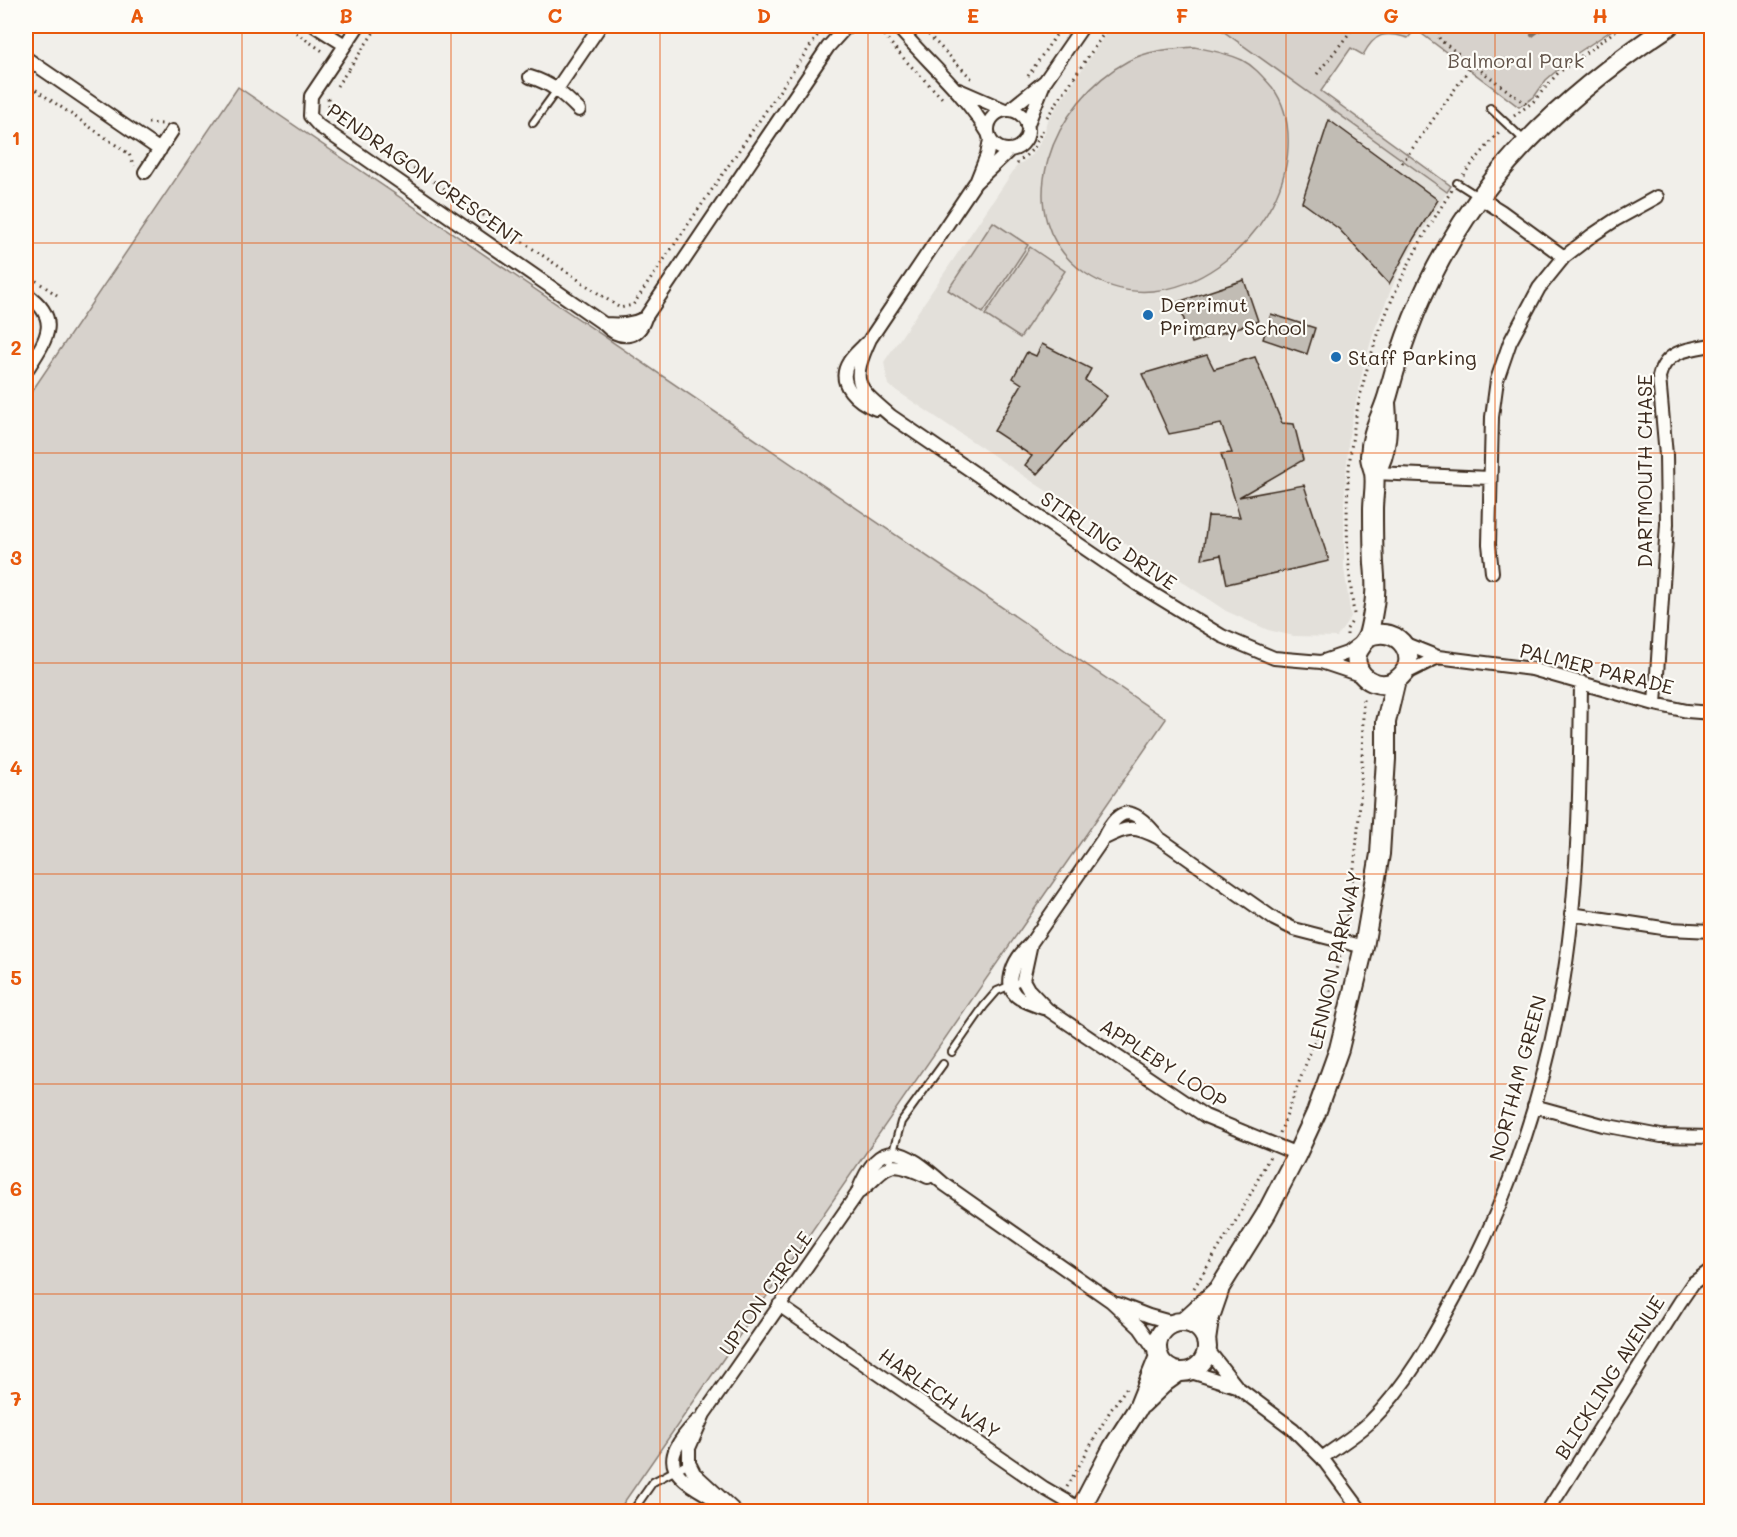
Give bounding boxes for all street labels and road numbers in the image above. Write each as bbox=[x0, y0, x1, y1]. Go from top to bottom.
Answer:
street label: PENDRAGON CRESCENT bbox=[322, 97, 528, 251]
street label: DARTMOUTH CHASE bbox=[1631, 374, 1657, 568]
street label: STIRLING DRIVE bbox=[1036, 485, 1182, 595]
street label: PALMER PARADE bbox=[1517, 636, 1677, 700]
street label: LENNON PARKWAY bbox=[1301, 868, 1367, 1052]
street label: NORTHAM GREEN bbox=[1482, 992, 1552, 1164]
street label: APPLEBY LOOP bbox=[1095, 1012, 1233, 1114]
street label: UPTON CIRCLE bbox=[713, 1226, 817, 1360]
street label: BLICKLING AVENUE bbox=[1548, 1290, 1670, 1464]
street label: HARLECH WAY bbox=[874, 1342, 1006, 1444]

